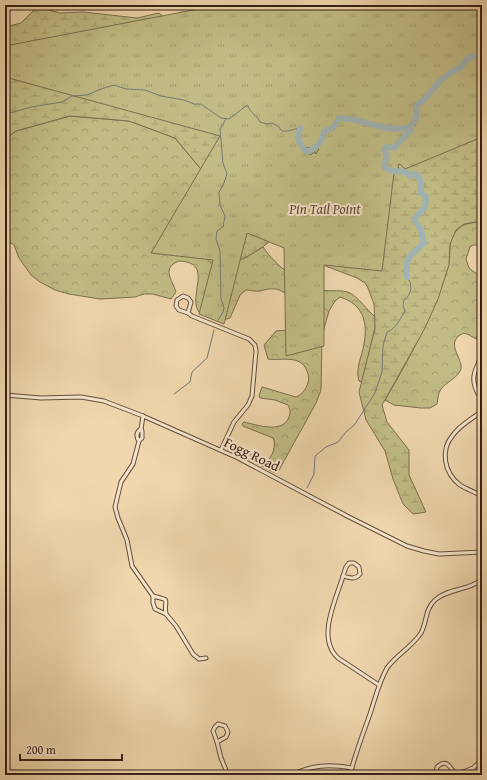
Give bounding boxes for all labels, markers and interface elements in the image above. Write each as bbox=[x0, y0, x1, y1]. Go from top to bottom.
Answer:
park label: Pin Tail Point bbox=[288, 199, 361, 219]
street label: Fogg Road bbox=[221, 432, 284, 476]
scale bar bbox=[20, 736, 122, 762]
text: 200 m bbox=[26, 741, 56, 758]

